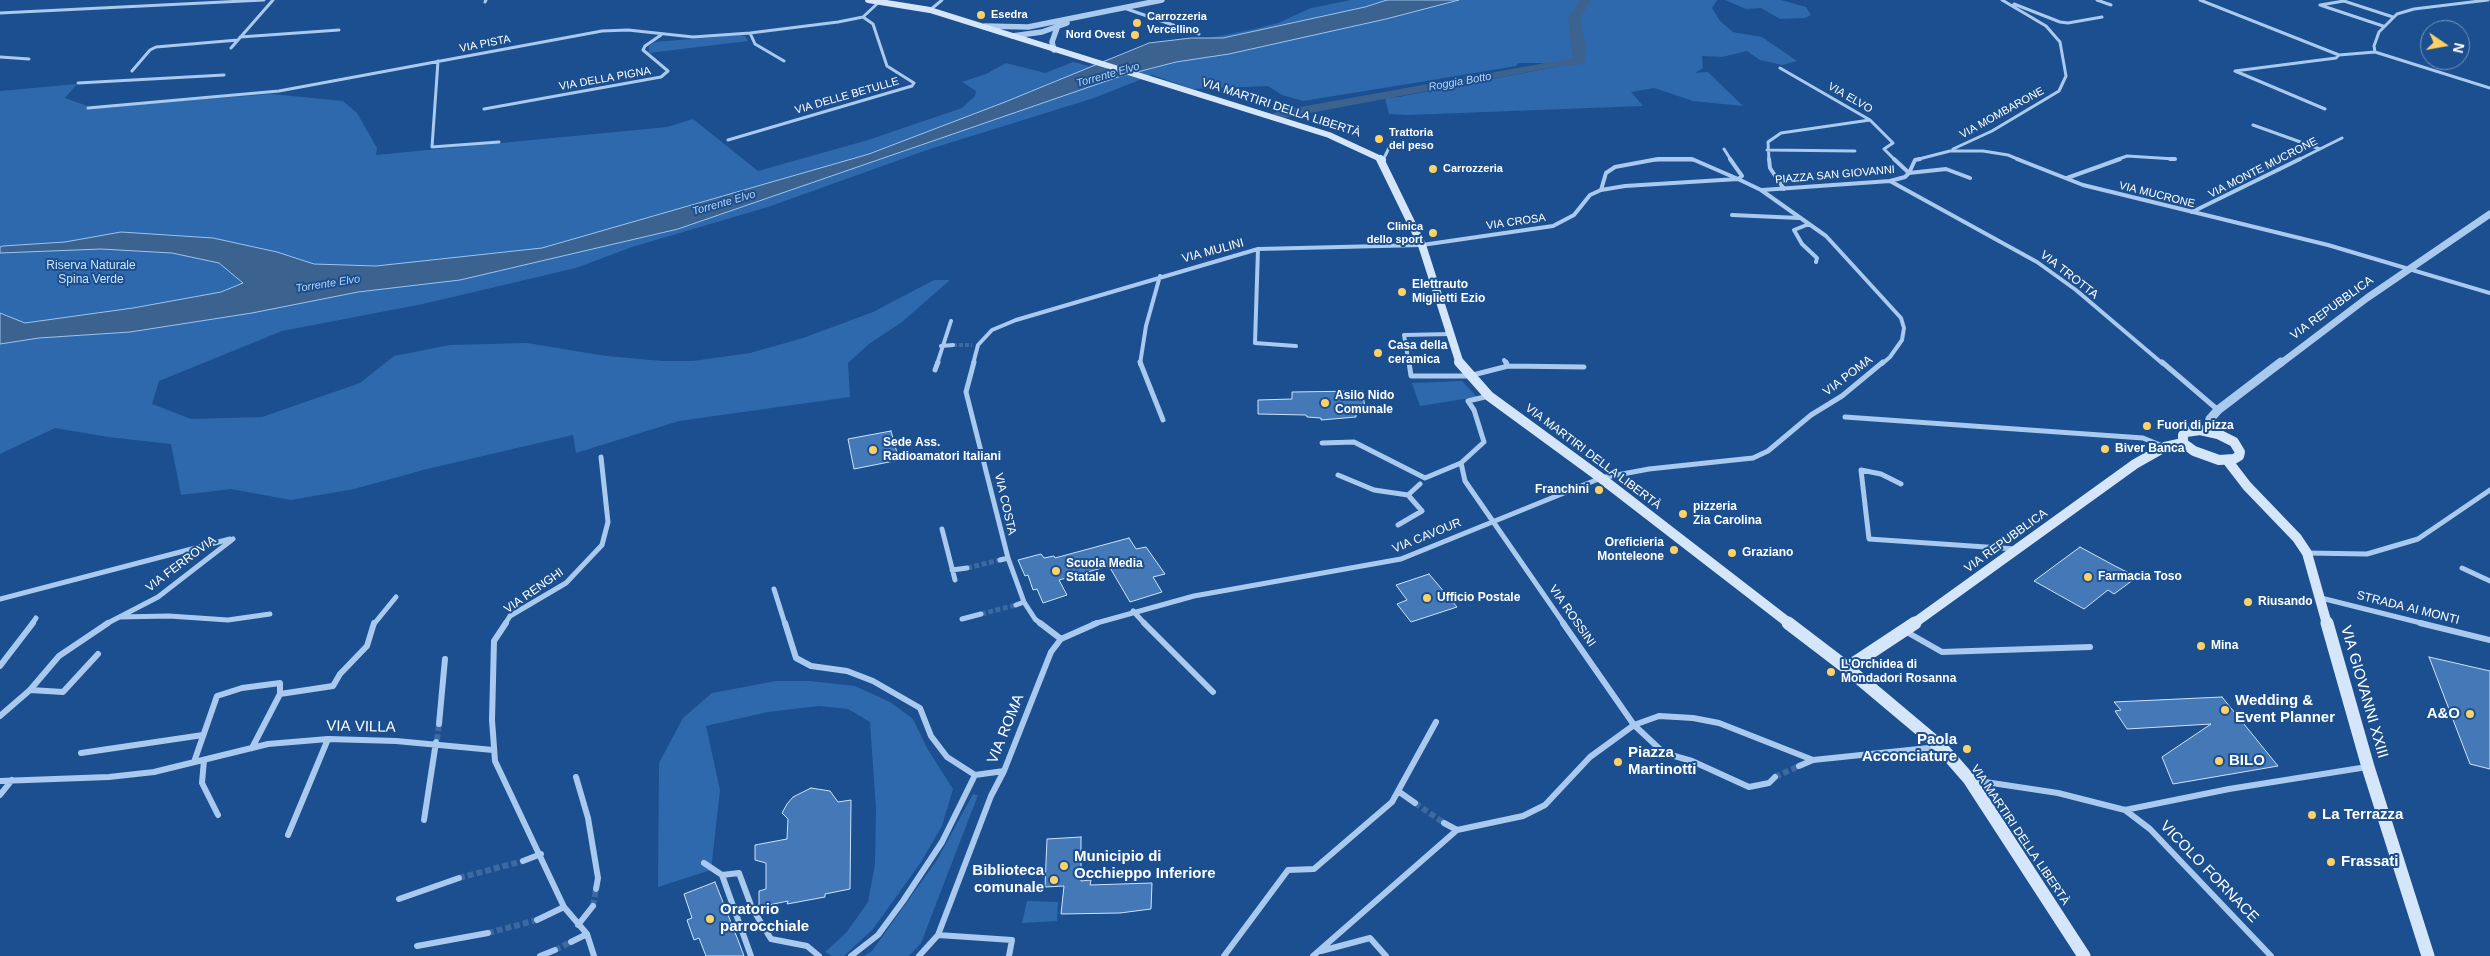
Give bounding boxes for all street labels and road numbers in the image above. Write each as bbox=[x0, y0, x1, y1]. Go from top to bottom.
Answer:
street label: VIA PISTA bbox=[458, 33, 512, 55]
street label: VIA DELLA PIGNA bbox=[558, 64, 652, 94]
street label: VIA DELLE BETULLE bbox=[793, 75, 901, 117]
street label: VIA MARTIRI DELLA LIBERTÀ bbox=[1200, 75, 1362, 141]
street label: VIA ELVO bbox=[1825, 80, 1875, 116]
street label: VIA MOMBARONE bbox=[1958, 84, 2046, 142]
street label: VIA MONTE MUCRONE bbox=[2206, 135, 2320, 201]
street label: PIAZZA SAN GIOVANNI bbox=[1775, 163, 1895, 187]
street label: VIA MUCRONE bbox=[2118, 179, 2196, 211]
street label: VIA CROSA bbox=[1485, 211, 1547, 233]
street label: VIA MULINI bbox=[1181, 236, 1245, 266]
street label: VIA TROTTA bbox=[2037, 248, 2101, 302]
street label: VIA REPUBBLICA bbox=[2288, 273, 2376, 343]
street label: VIA POMA bbox=[1821, 353, 1875, 399]
street label: VIA MARTIRI DELLA LIBERTÀ bbox=[1522, 401, 1664, 513]
street label: VIA COSTA bbox=[991, 472, 1019, 536]
street label: VIA REPUBBLICA bbox=[1962, 506, 2050, 576]
street label: VIA CAVOUR bbox=[1390, 516, 1464, 556]
street label: VIA FERROVIA bbox=[143, 533, 219, 595]
street label: VIA RENGHI bbox=[501, 565, 567, 617]
street label: VIA ROSSINI bbox=[1545, 582, 1599, 650]
street label: STRADA AI MONTI bbox=[2355, 588, 2461, 628]
street label: VIA GIOVANNI XXIII bbox=[2336, 624, 2392, 760]
street label: VIA ROMA bbox=[984, 692, 1028, 766]
street label: VIA VILLA bbox=[326, 717, 396, 737]
street label: VIA MARTIRI DELLA LIBERTÀ bbox=[1968, 762, 2072, 908]
street label: VICOLO FORNACE bbox=[2156, 817, 2262, 927]

